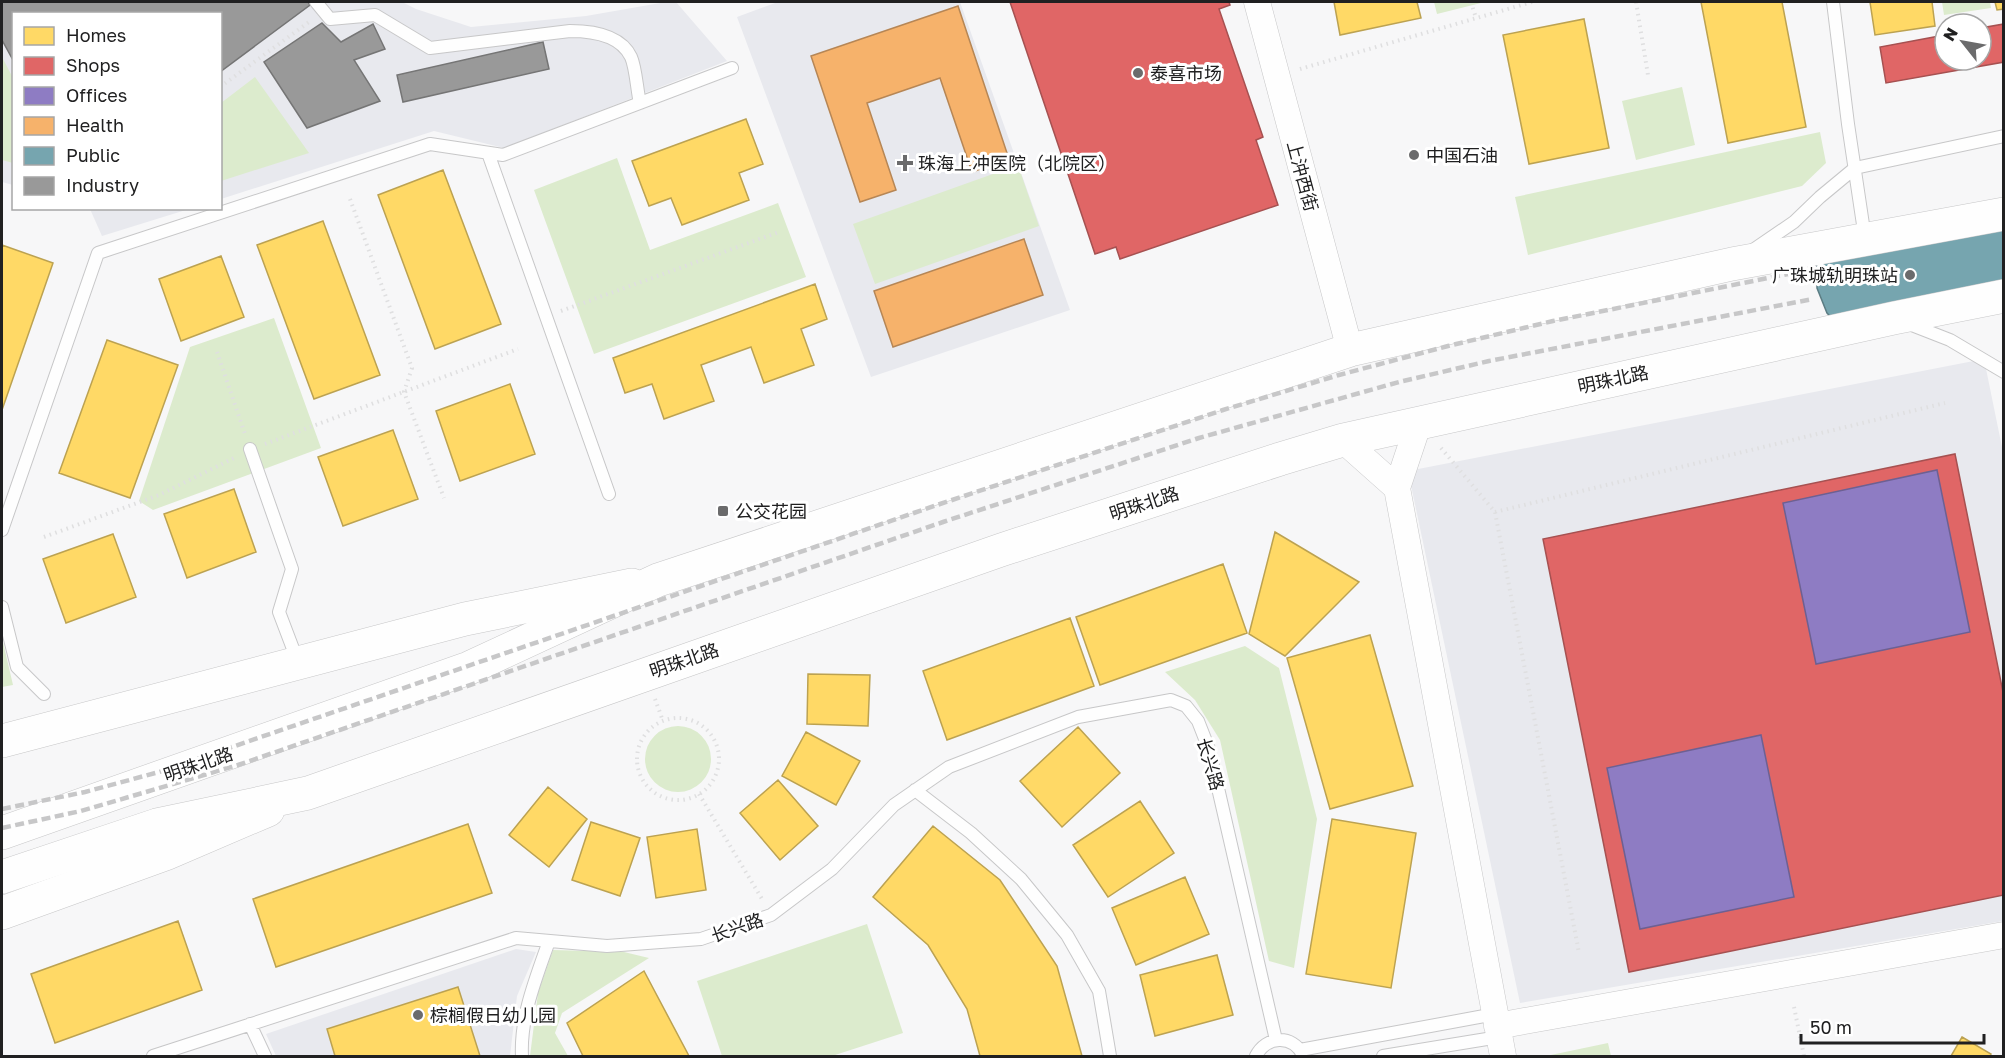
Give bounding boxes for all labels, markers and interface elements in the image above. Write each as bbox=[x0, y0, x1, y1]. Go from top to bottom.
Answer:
legend bbox=[12, 12, 222, 210]
north arrow bbox=[1933, 12, 1993, 72]
text: Homes bbox=[66, 24, 126, 46]
text: N bbox=[1938, 24, 1962, 45]
text: Shops bbox=[66, 54, 120, 76]
place label: 泰喜市场 bbox=[1150, 62, 1222, 84]
marker: 泰喜市场 bbox=[1131, 66, 1145, 80]
text: Offices bbox=[66, 84, 127, 106]
text: Health bbox=[66, 114, 124, 136]
street label: 上沖西街 bbox=[1283, 138, 1323, 214]
text: Public bbox=[66, 144, 120, 166]
place label: 中国石油 bbox=[1426, 144, 1498, 166]
marker: 中国石油 bbox=[1407, 148, 1421, 162]
place label: 珠海上冲医院（北院区） bbox=[918, 152, 1116, 174]
marker: 珠海上冲医院（北院区） bbox=[896, 154, 914, 172]
text: Industry bbox=[66, 174, 139, 196]
place label: 广珠城轨明珠站 bbox=[1772, 264, 1898, 286]
marker: 广珠城轨明珠站 bbox=[1903, 268, 1917, 282]
street label: 明珠北路 bbox=[1575, 361, 1651, 397]
street label: 明珠北路 bbox=[1106, 481, 1182, 525]
place label: 公交花园 bbox=[735, 500, 807, 522]
marker: 公交花园 bbox=[716, 504, 730, 518]
street label: 明珠北路 bbox=[646, 638, 722, 682]
street label: 长兴路 bbox=[1193, 735, 1229, 793]
street label: 明珠北路 bbox=[160, 742, 236, 786]
street label: 长兴路 bbox=[708, 908, 766, 946]
place label: 棕榈假日幼儿园 bbox=[430, 1004, 556, 1026]
scale bar bbox=[1801, 1007, 1984, 1045]
marker: 棕榈假日幼儿园 bbox=[411, 1008, 425, 1022]
text: 50 m bbox=[1810, 1016, 1852, 1038]

